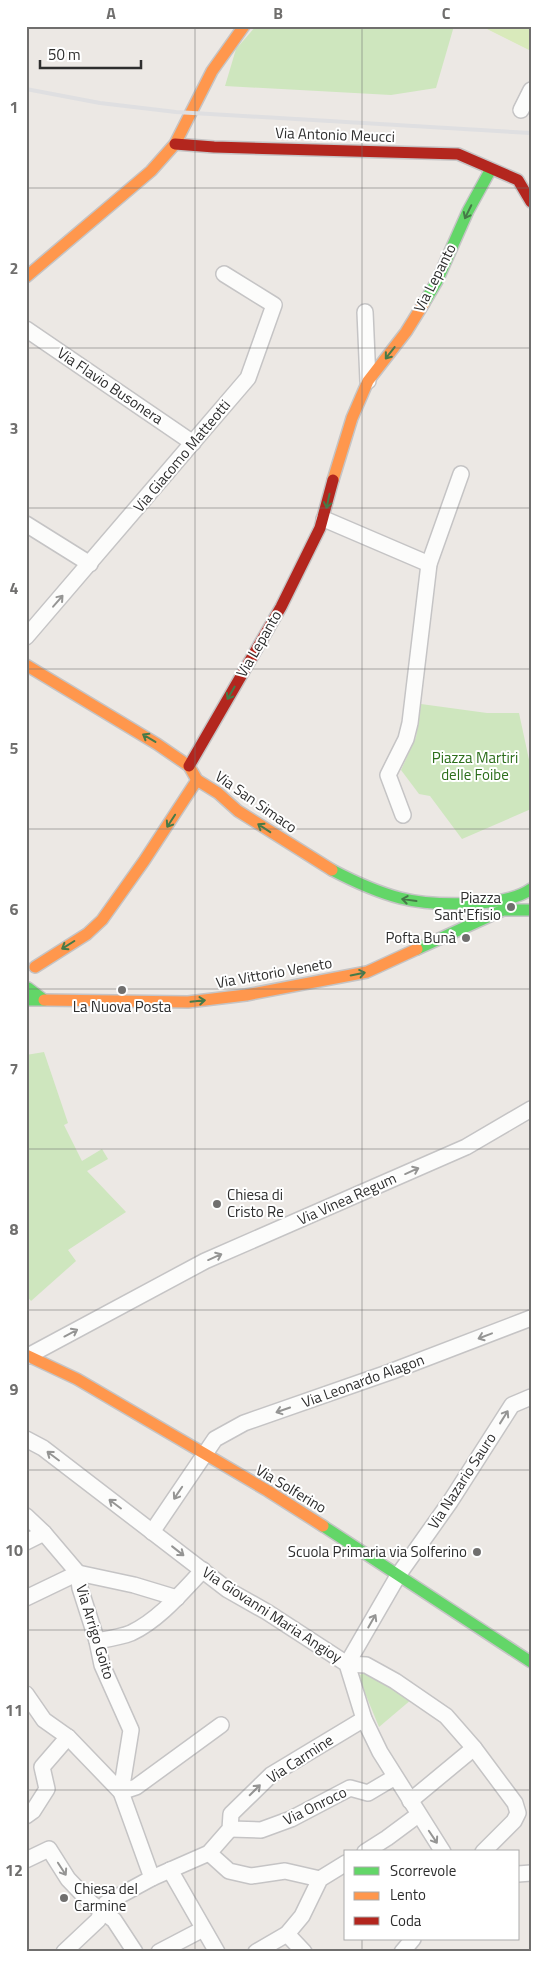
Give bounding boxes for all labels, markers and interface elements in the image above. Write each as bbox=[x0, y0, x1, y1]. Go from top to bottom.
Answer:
text: A bbox=[106, 1, 116, 25]
text: B bbox=[273, 1, 283, 25]
text: C bbox=[442, 1, 451, 25]
scale bar bbox=[40, 38, 141, 70]
text: 50 m bbox=[48, 43, 81, 66]
text: 1 bbox=[10, 95, 18, 119]
street label: Via Antonio Meucci bbox=[275, 121, 395, 148]
one-way arrow bbox=[463, 204, 473, 219]
street label: Via Lepanto bbox=[407, 239, 462, 316]
text: 2 bbox=[10, 256, 18, 280]
street label: Via Flavio Busonera bbox=[53, 341, 168, 430]
one-way arrow bbox=[384, 346, 395, 359]
street label: Via Giacomo Matteotti bbox=[128, 394, 236, 517]
text: 3 bbox=[10, 416, 18, 440]
one-way arrow bbox=[322, 493, 332, 509]
text: 4 bbox=[10, 576, 19, 600]
one-way arrow bbox=[53, 594, 64, 607]
street label: Via Lepanto bbox=[230, 606, 287, 682]
one-way arrow bbox=[226, 685, 236, 700]
one-way arrow bbox=[142, 733, 156, 743]
text: 5 bbox=[10, 736, 19, 760]
park label: Piazza Martiri delle Foibe bbox=[432, 746, 518, 786]
street label: Via San Simaco bbox=[211, 765, 302, 838]
one-way arrow bbox=[165, 814, 176, 828]
one-way arrow bbox=[258, 823, 272, 833]
place label: Piazza Sant'Efisio bbox=[434, 886, 501, 926]
one-way arrow bbox=[401, 894, 417, 904]
text: 6 bbox=[10, 897, 19, 921]
marker: Piazza Sant'Efisio bbox=[505, 901, 517, 913]
place label: Pofta Bunà bbox=[385, 926, 456, 949]
marker: Pofta Bunà bbox=[460, 932, 472, 944]
one-way arrow bbox=[62, 940, 76, 950]
street label: Via Vittorio Veneto bbox=[214, 951, 334, 994]
one-way arrow bbox=[349, 968, 365, 978]
marker: La Nuova Posta bbox=[116, 984, 128, 996]
place label: La Nuova Posta bbox=[73, 995, 172, 1018]
one-way arrow bbox=[189, 996, 205, 1006]
text: 7 bbox=[10, 1057, 18, 1081]
one-way arrow bbox=[404, 1165, 419, 1175]
street label: Via Vinea Regum bbox=[294, 1166, 400, 1231]
place label: Chiesa di Cristo Re bbox=[227, 1183, 284, 1223]
marker: Chiesa di Cristo Re bbox=[211, 1198, 223, 1210]
text: 8 bbox=[10, 1217, 19, 1241]
one-way arrow bbox=[207, 1251, 222, 1261]
one-way arrow bbox=[64, 1328, 79, 1338]
one-way arrow bbox=[478, 1331, 493, 1341]
street label: Via Leonardo Alagon bbox=[298, 1348, 427, 1413]
text: 9 bbox=[10, 1377, 19, 1401]
one-way arrow bbox=[276, 1406, 292, 1415]
one-way arrow bbox=[499, 1411, 509, 1425]
street label: Via Nazario Sauro bbox=[422, 1428, 502, 1534]
one-way arrow bbox=[46, 1451, 60, 1461]
street label: Via Solferino bbox=[251, 1458, 331, 1519]
one-way arrow bbox=[173, 1486, 183, 1500]
one-way arrow bbox=[109, 1498, 122, 1509]
text: 10 bbox=[5, 1538, 23, 1562]
place label: Scuola Primaria via Solferino bbox=[288, 1540, 467, 1563]
one-way arrow bbox=[171, 1545, 184, 1556]
marker: Scuola Primaria via Solferino bbox=[471, 1546, 483, 1558]
street label: Via Giovanni Maria Angioy bbox=[198, 1561, 347, 1669]
street label: Via Arrigo Goito bbox=[70, 1582, 121, 1682]
one-way arrow bbox=[367, 1615, 377, 1629]
text: 11 bbox=[5, 1698, 23, 1722]
street label: Via Carmine bbox=[262, 1728, 338, 1789]
street label: Via Onroco bbox=[279, 1780, 351, 1831]
one-way arrow bbox=[249, 1784, 262, 1796]
one-way arrow bbox=[428, 1829, 438, 1843]
legend bbox=[344, 1850, 520, 1940]
text: 12 bbox=[5, 1858, 23, 1882]
text: Scorrevole bbox=[390, 1859, 456, 1882]
one-way arrow bbox=[57, 1862, 67, 1876]
place label: Chiesa del Carmine bbox=[74, 1877, 138, 1917]
text: Lento bbox=[390, 1883, 426, 1906]
marker: Chiesa del Carmine bbox=[58, 1892, 70, 1904]
text: Coda bbox=[390, 1909, 422, 1932]

